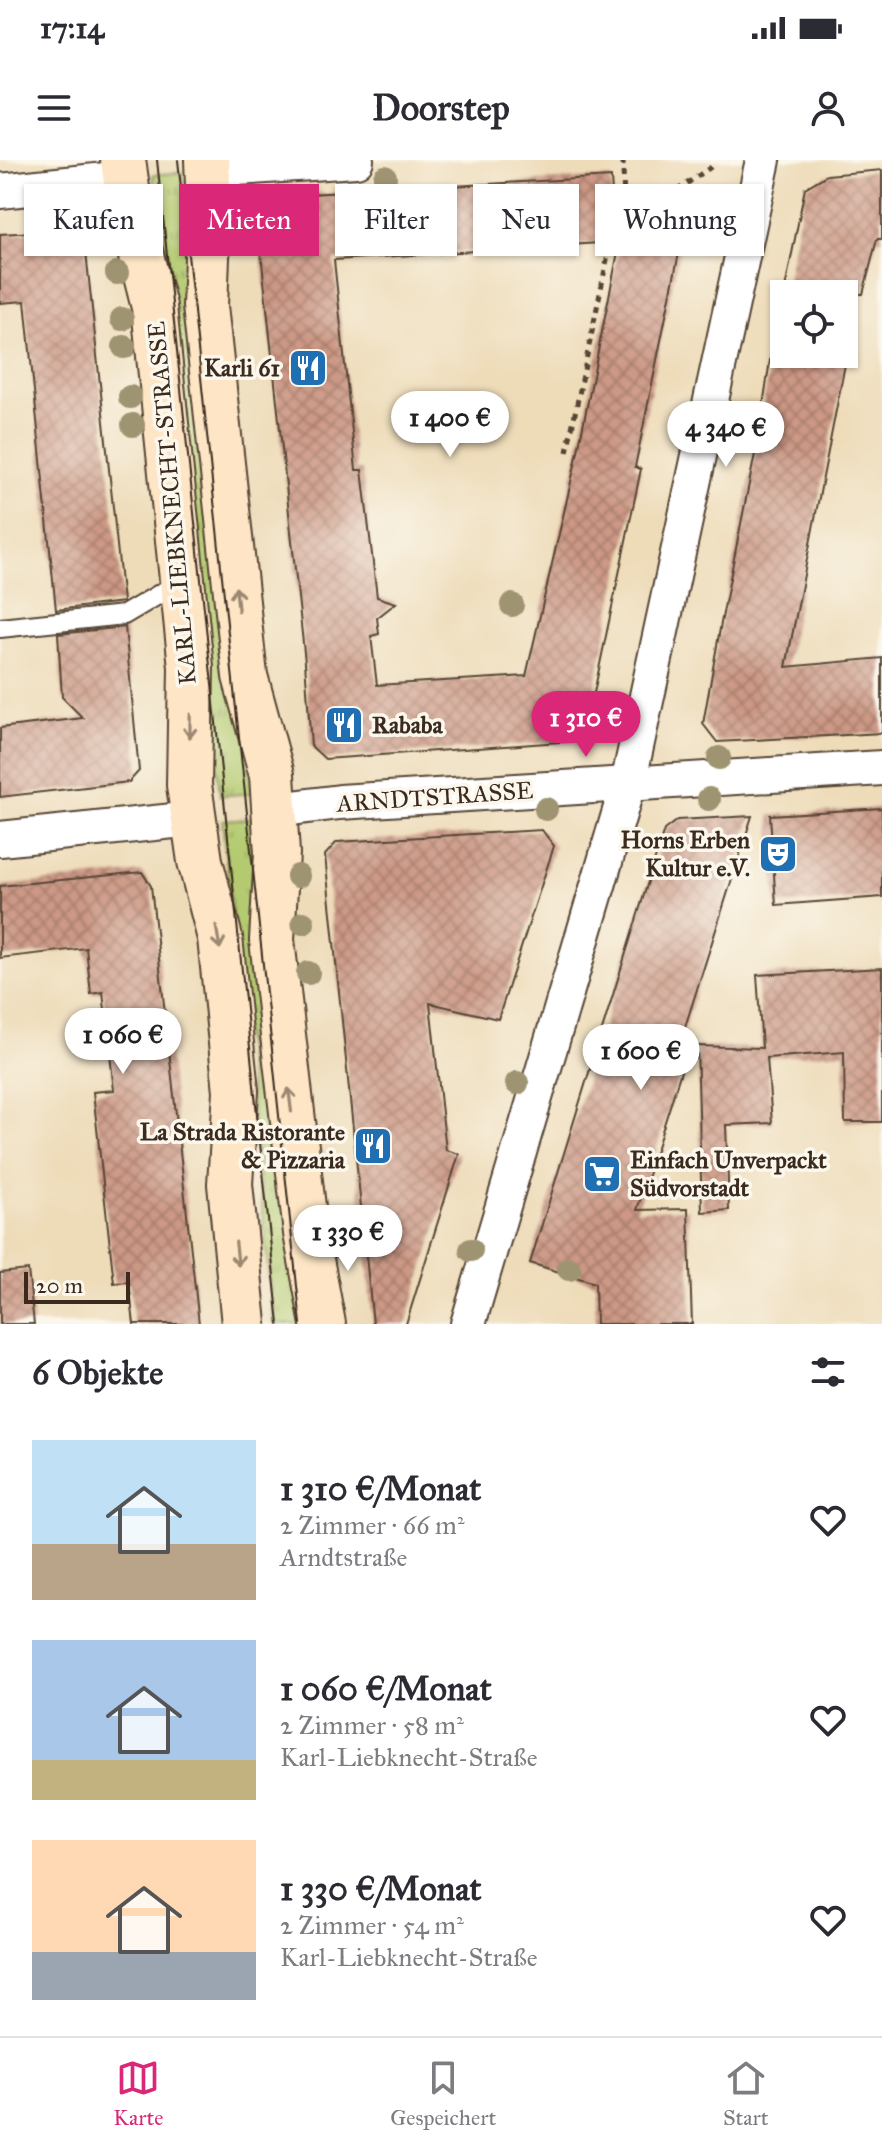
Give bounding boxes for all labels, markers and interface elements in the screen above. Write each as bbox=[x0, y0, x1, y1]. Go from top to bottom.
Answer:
text: 17:14 bbox=[40, 10, 104, 46]
icon: menu bbox=[32, 86, 76, 130]
text: Doorstep bbox=[372, 86, 510, 130]
icon: person bbox=[806, 86, 850, 130]
chip: Kaufen bbox=[24, 184, 163, 256]
chip: Mieten bbox=[179, 184, 319, 256]
chip: Filter bbox=[335, 184, 457, 256]
chip: Neu bbox=[473, 184, 579, 256]
chip: Wohnung bbox=[595, 184, 764, 256]
map controls bbox=[770, 280, 858, 368]
button: locate bbox=[770, 280, 858, 368]
street label: KARL-LIEBKNECHT-STRASSE bbox=[141, 320, 203, 686]
restaurant icon: Karli 61 bbox=[287, 347, 329, 389]
place label: Karli 61 bbox=[204, 353, 281, 383]
pin: 1 400 € bbox=[376, 391, 524, 459]
text: 1 400 € bbox=[409, 401, 491, 433]
pin: 4 340 € bbox=[652, 401, 800, 469]
text: 4 340 € bbox=[685, 411, 767, 443]
one-way arrow bbox=[229, 586, 244, 612]
pin: 1 310 € bbox=[512, 691, 660, 759]
text: 1 310 € bbox=[550, 701, 622, 733]
restaurant icon: Rababa bbox=[323, 704, 365, 746]
place label: Rababa bbox=[372, 710, 443, 740]
one-way arrow bbox=[182, 712, 197, 739]
street label: ARNDTSTRASSE bbox=[335, 775, 534, 819]
place label: Horns Erben Kultur e.V. bbox=[621, 825, 750, 883]
theatre icon: Horns Erben Kultur e.V. bbox=[757, 833, 799, 875]
one-way arrow bbox=[212, 924, 227, 949]
pin: 1 060 € bbox=[49, 1008, 197, 1076]
text: 1 060 € bbox=[83, 1018, 163, 1050]
pin: 1 600 € bbox=[567, 1024, 715, 1092]
text: 1 600 € bbox=[601, 1034, 681, 1066]
one-way arrow bbox=[283, 1087, 298, 1114]
place label: La Strada Ristorante & Pizzaria bbox=[140, 1117, 346, 1175]
restaurant icon: La Strada Ristorante & Pizzaria bbox=[352, 1125, 394, 1167]
place label: Einfach Unverpackt Südvorstadt bbox=[630, 1145, 827, 1203]
supermarket icon: Einfach Unverpackt Südvorstadt bbox=[581, 1153, 623, 1195]
pin: 1 330 € bbox=[274, 1205, 422, 1273]
text: 1 330 € bbox=[311, 1215, 385, 1247]
one-way arrow bbox=[230, 1240, 245, 1267]
scale bar bbox=[24, 1268, 130, 1304]
text: 20 m bbox=[36, 1272, 83, 1299]
icon: filters bbox=[806, 1350, 850, 1394]
text: 6 Objekte bbox=[32, 1352, 163, 1393]
text: 1 310 €/Monat bbox=[280, 1468, 481, 1509]
icon: home bbox=[96, 1472, 192, 1568]
icon: heart bbox=[806, 1498, 850, 1542]
text: 2 Zimmer · 66 m² bbox=[280, 1509, 465, 1541]
text: Arndtstraße bbox=[280, 1541, 407, 1573]
text: 1 060 €/Monat bbox=[280, 1668, 492, 1709]
icon: home bbox=[96, 1672, 192, 1768]
icon: heart bbox=[806, 1698, 850, 1742]
text: 2 Zimmer · 58 m² bbox=[280, 1709, 464, 1741]
text: Karl-Liebknecht-Straße bbox=[280, 1741, 538, 1773]
text: 1 330 €/Monat bbox=[280, 1868, 482, 1909]
icon: home bbox=[96, 1872, 192, 1968]
icon: heart bbox=[806, 1898, 850, 1942]
text: 2 Zimmer · 54 m² bbox=[280, 1909, 464, 1941]
text: Karl-Liebknecht-Straße bbox=[280, 1941, 538, 1973]
tab: Karte bbox=[113, 2056, 163, 2131]
tab: Gespeichert bbox=[390, 2056, 496, 2131]
tab: Start bbox=[723, 2056, 769, 2131]

